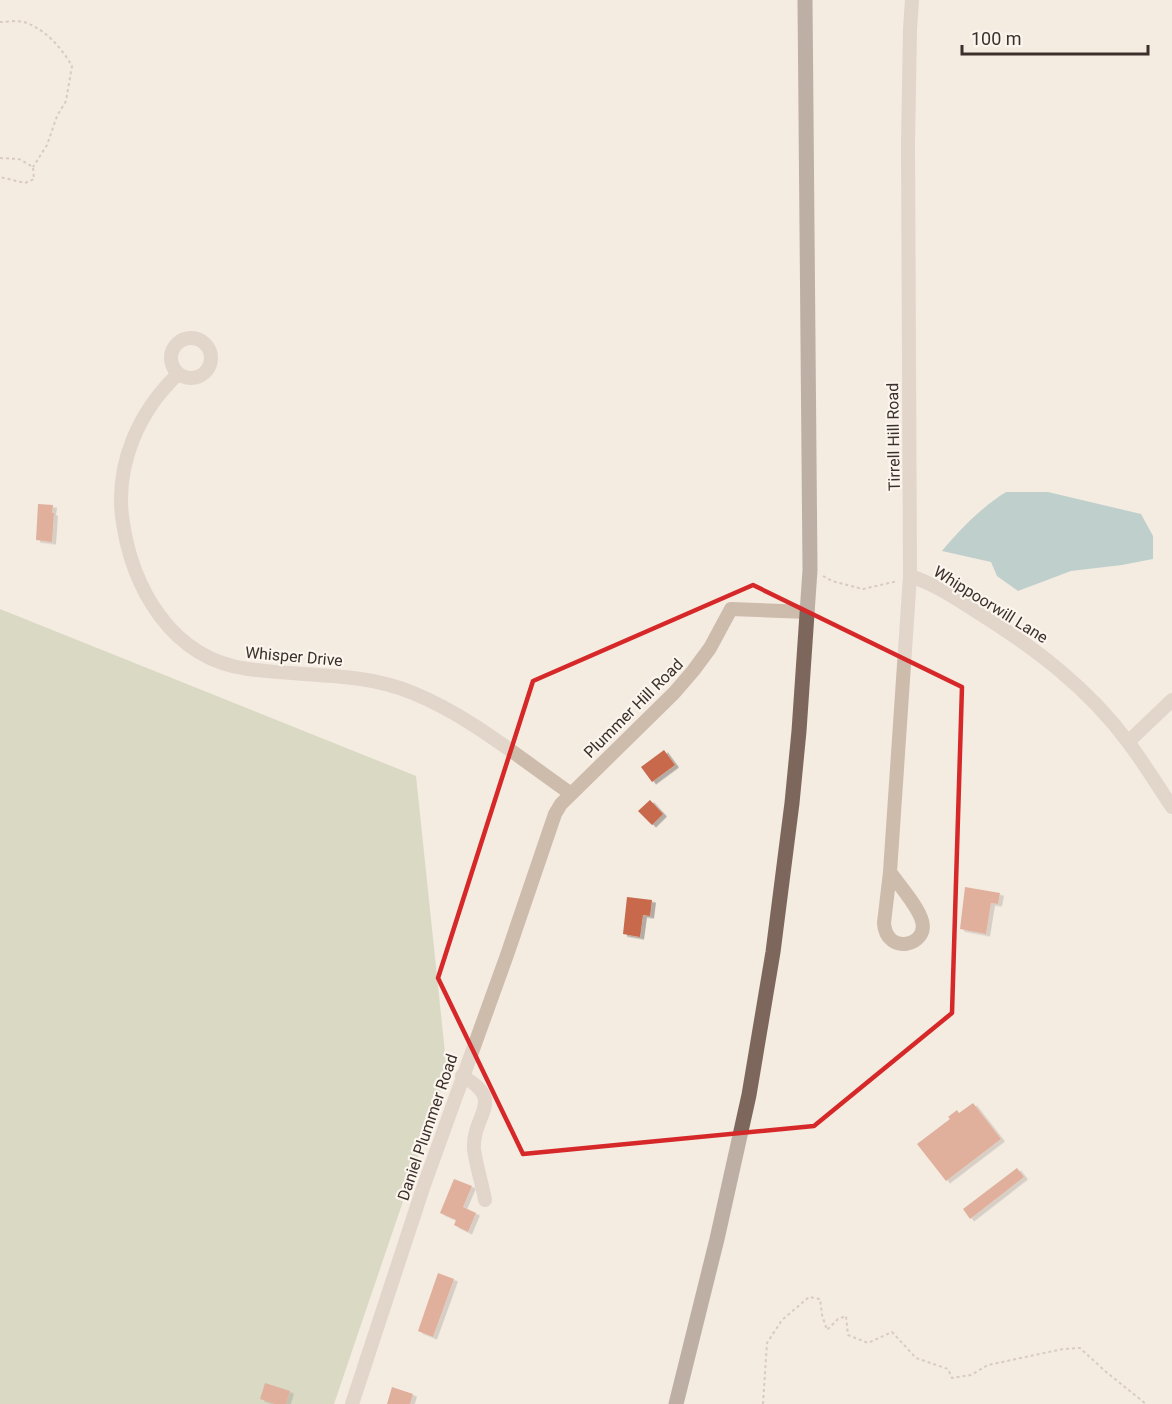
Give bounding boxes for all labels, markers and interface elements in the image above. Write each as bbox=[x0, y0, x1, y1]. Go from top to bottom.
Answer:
scale bar bbox=[962, 18, 1148, 56]
text: 100 m bbox=[971, 28, 1022, 49]
street label: Tirrell Hill Road bbox=[883, 383, 904, 491]
street label: Whippoorwill Lane bbox=[930, 562, 1051, 647]
street label: Whisper Drive bbox=[244, 643, 344, 670]
street label: Plummer Hill Road bbox=[580, 655, 687, 762]
street label: Daniel Plummer Road bbox=[393, 1051, 461, 1203]

